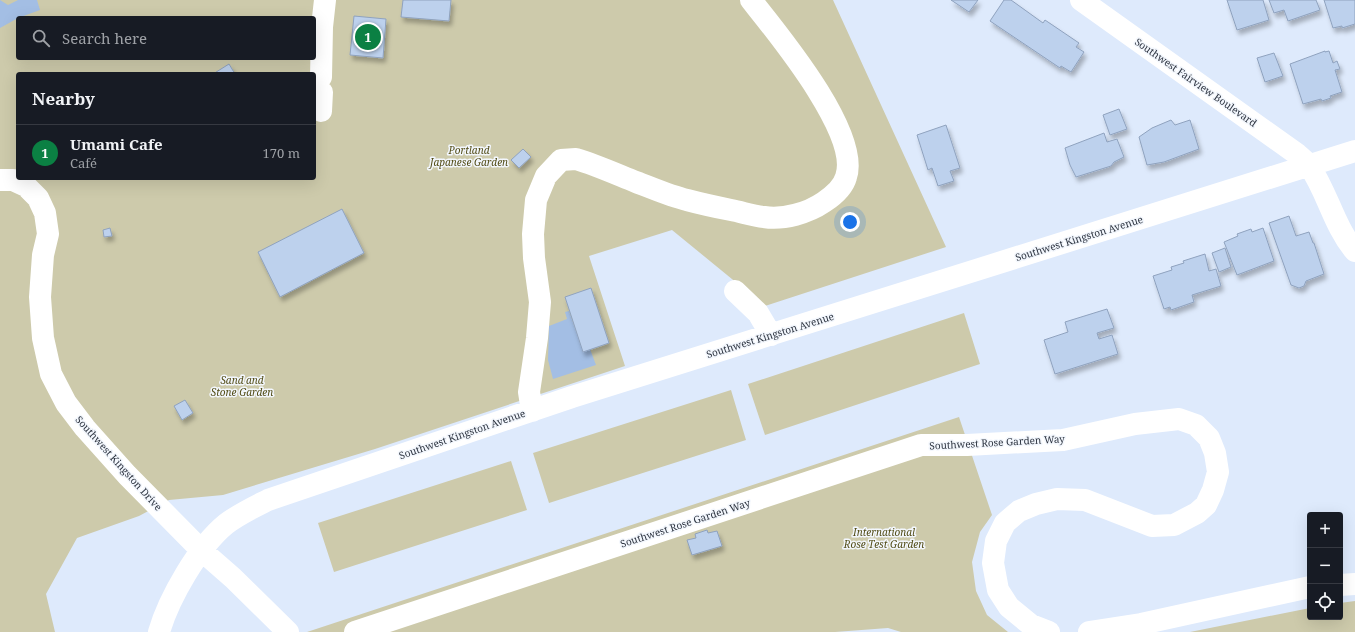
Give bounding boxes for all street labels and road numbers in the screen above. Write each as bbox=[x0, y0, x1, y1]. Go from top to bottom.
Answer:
street label: Southwest Fairview Boulevard bbox=[1132, 34, 1260, 130]
street label: Southwest Kingston Avenue bbox=[1014, 212, 1144, 264]
street label: Southwest Kingston Avenue bbox=[705, 309, 835, 361]
street label: Southwest Kingston Avenue bbox=[397, 406, 527, 462]
street label: Southwest Kingston Drive bbox=[73, 413, 165, 513]
street label: Southwest Rose Garden Way bbox=[929, 431, 1065, 453]
street label: Southwest Rose Garden Way bbox=[618, 495, 752, 551]

